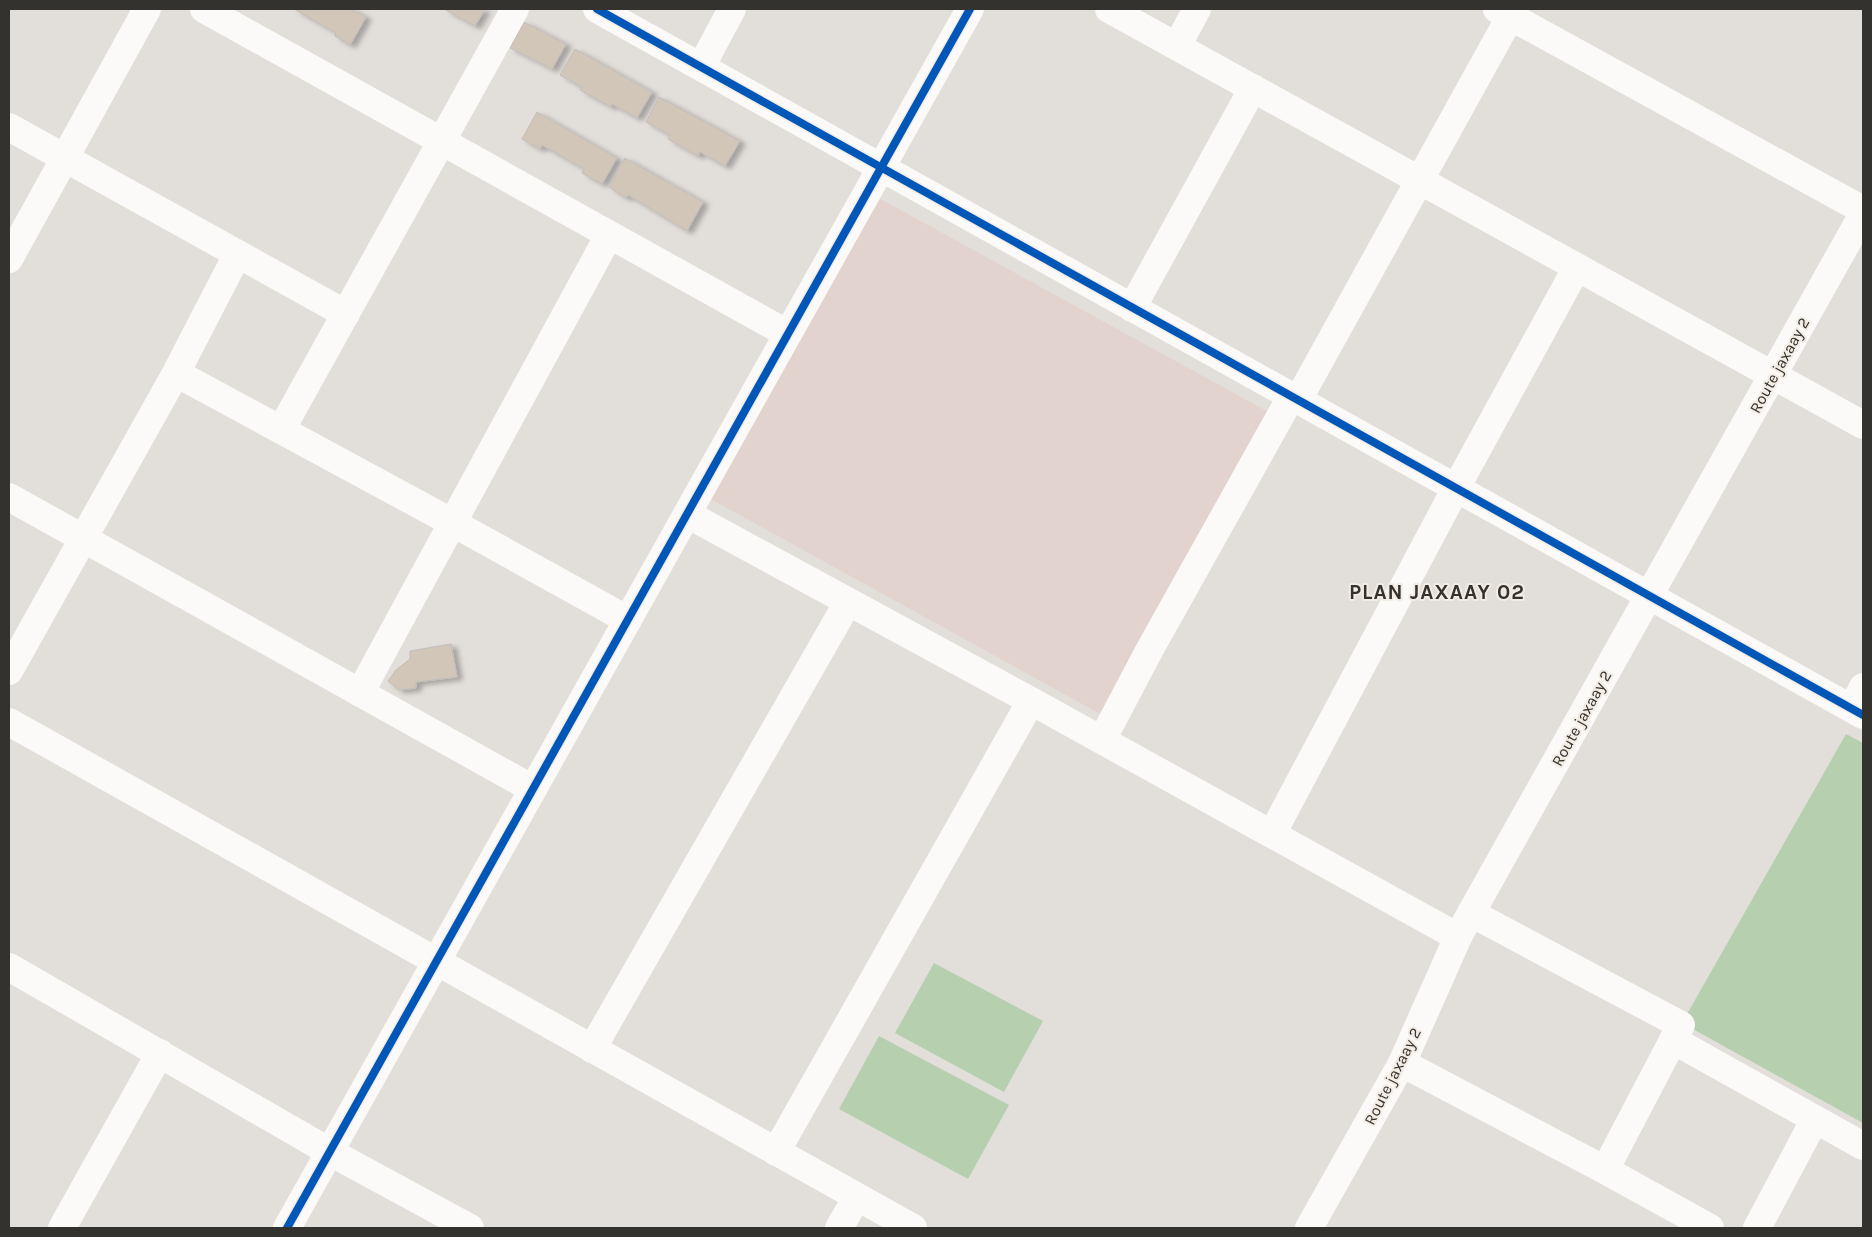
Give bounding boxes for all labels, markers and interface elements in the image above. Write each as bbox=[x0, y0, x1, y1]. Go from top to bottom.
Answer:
street label: Route jaxaay 2 bbox=[1745, 314, 1814, 416]
district label: PLAN JAXAAY 02 bbox=[1349, 580, 1525, 604]
street label: Route jaxaay 2 bbox=[1547, 667, 1616, 769]
street label: Route jaxaay 2 bbox=[1360, 1025, 1425, 1128]

